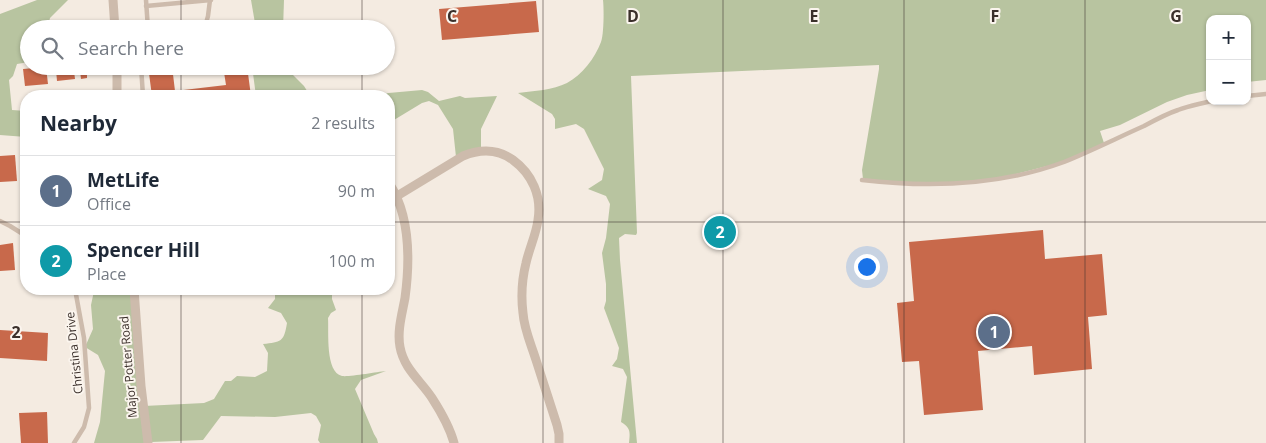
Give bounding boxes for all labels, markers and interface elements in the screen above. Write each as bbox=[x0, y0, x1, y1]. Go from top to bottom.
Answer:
text: C bbox=[447, 5, 457, 27]
text: D bbox=[627, 5, 639, 27]
text: E bbox=[810, 5, 819, 27]
text: F bbox=[991, 5, 999, 27]
text: G bbox=[1170, 5, 1182, 27]
map controls bbox=[1206, 15, 1251, 105]
button: + bbox=[1206, 15, 1251, 60]
search box bbox=[20, 20, 395, 75]
icon: search bbox=[38, 34, 66, 62]
text: Search here bbox=[78, 35, 184, 61]
button: − bbox=[1206, 60, 1251, 105]
text: Nearby bbox=[40, 109, 117, 137]
text: 2 results bbox=[311, 112, 375, 134]
text: MetLife bbox=[87, 167, 160, 193]
text: 1 bbox=[51, 180, 61, 202]
text: 90 m bbox=[338, 180, 375, 202]
text: Office bbox=[87, 193, 131, 215]
pin: 2 bbox=[704, 213, 736, 251]
text: Spencer Hill bbox=[87, 237, 200, 263]
text: 2 bbox=[51, 250, 61, 272]
text: 100 m bbox=[329, 250, 375, 272]
your location bbox=[854, 254, 880, 280]
text: Place bbox=[87, 263, 126, 285]
street label: Christina Drive bbox=[61, 311, 87, 395]
pin: 1 bbox=[978, 313, 1010, 351]
street label: Major Potter Road bbox=[115, 315, 141, 419]
text: 2 bbox=[11, 321, 21, 343]

